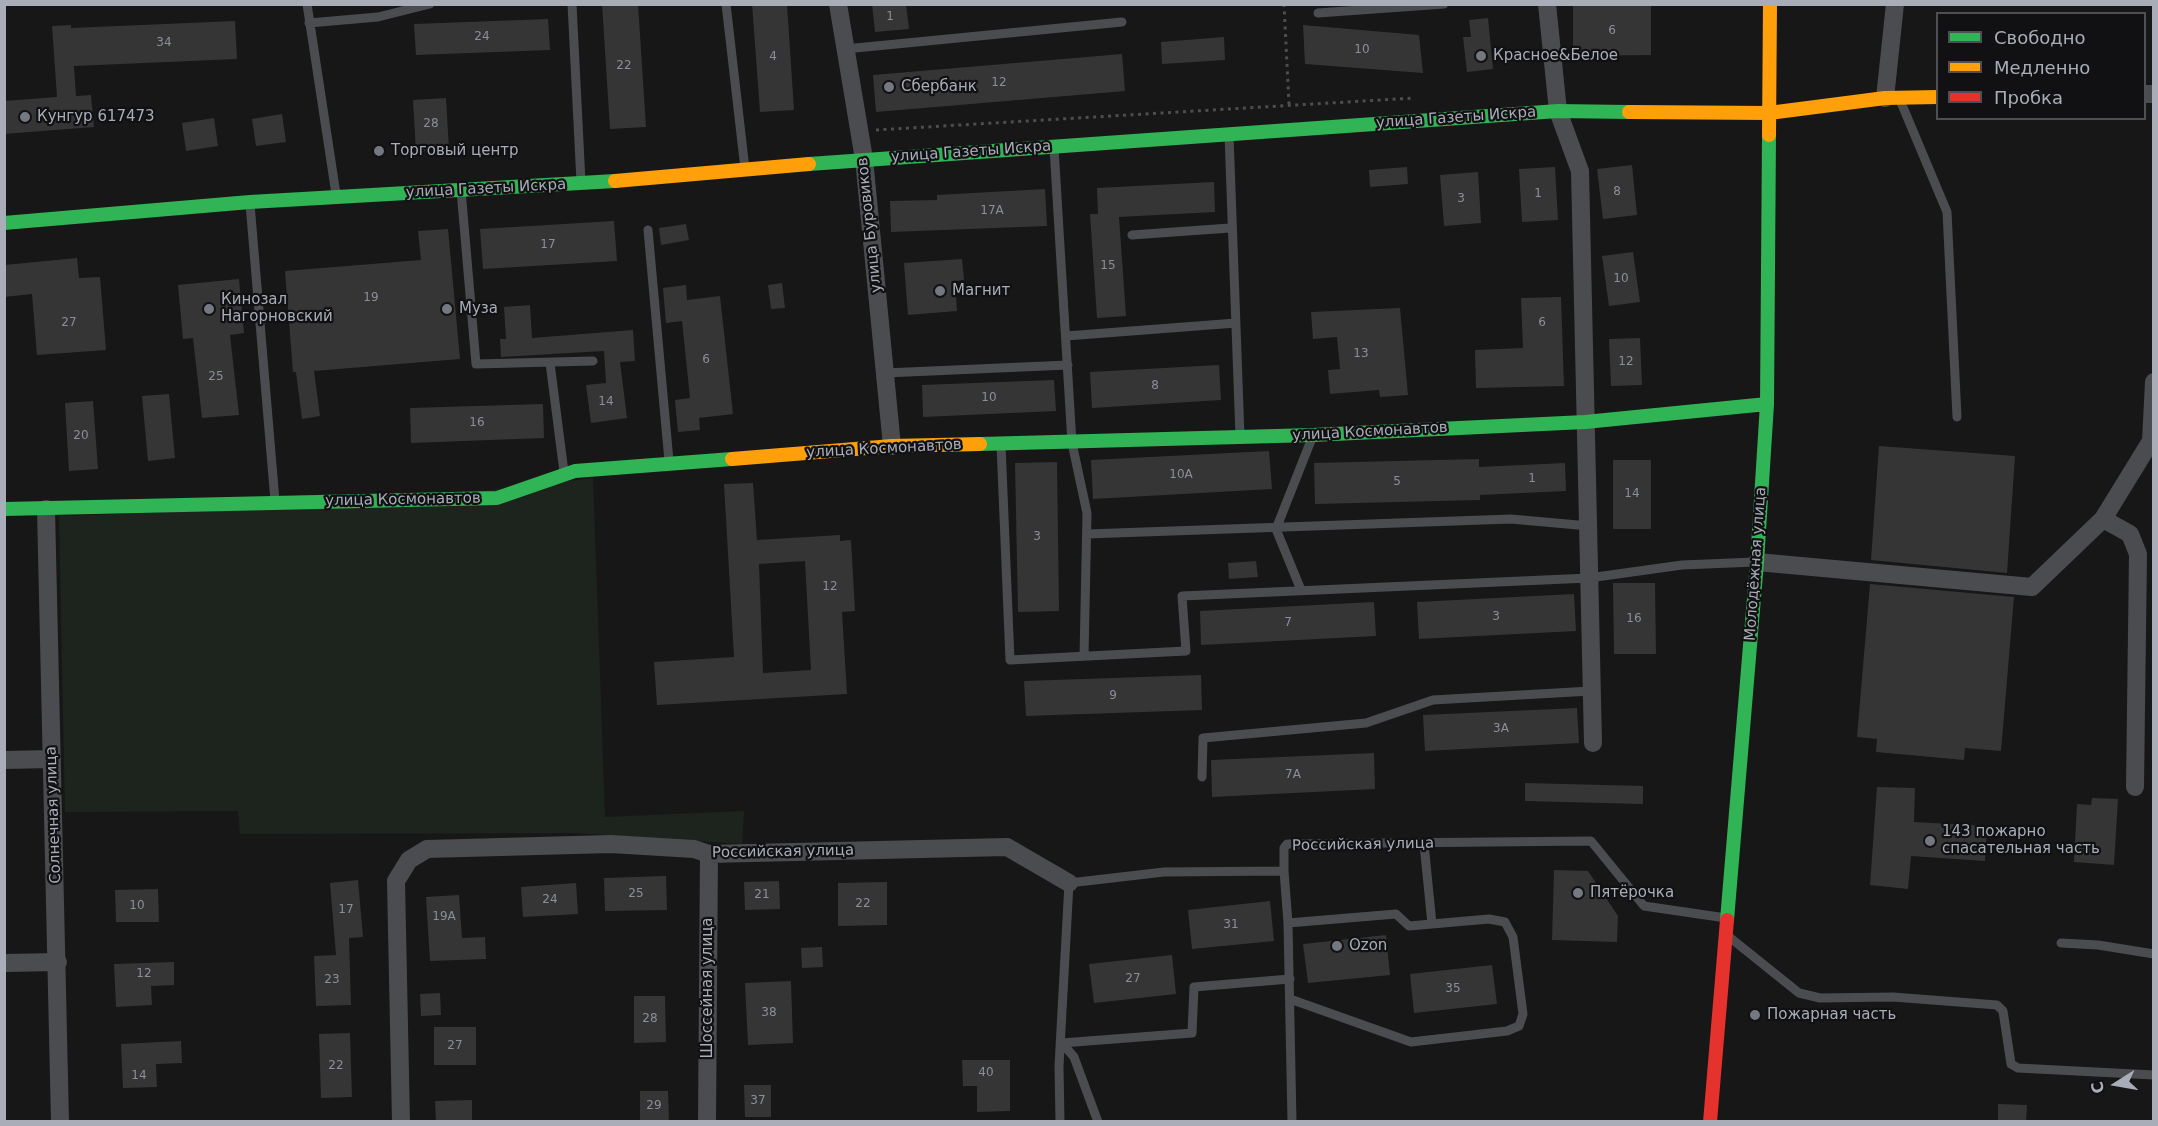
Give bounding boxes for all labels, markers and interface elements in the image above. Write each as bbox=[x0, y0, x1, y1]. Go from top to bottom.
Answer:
house number: 1 bbox=[886, 10, 894, 24]
legend bbox=[1936, 12, 2146, 120]
house number: 6 bbox=[1608, 24, 1616, 38]
text: Свободно bbox=[1994, 27, 2086, 48]
house number: 24 bbox=[474, 30, 490, 44]
house number: 34 bbox=[156, 36, 172, 50]
house number: 10 bbox=[1354, 43, 1370, 57]
place label: Красное&Белое bbox=[1493, 47, 1618, 65]
marker: Красное&Белое bbox=[1474, 49, 1488, 63]
house number: 4 bbox=[769, 50, 777, 64]
text: Медленно bbox=[1994, 57, 2090, 78]
house number: 22 bbox=[616, 59, 632, 73]
house number: 12 bbox=[991, 76, 1007, 90]
place label: Сбербанк bbox=[901, 78, 977, 96]
marker: Сбербанк bbox=[882, 80, 896, 94]
text: Пробка bbox=[1994, 87, 2063, 108]
street label: улица Газеты Искра bbox=[1375, 103, 1537, 133]
place label: Кунгур 617473 bbox=[37, 108, 155, 126]
marker: Кунгур 617473 bbox=[18, 110, 32, 124]
house number: 28 bbox=[423, 117, 439, 131]
street label: улица Газеты Искра bbox=[890, 137, 1052, 167]
place label: Торговый центр bbox=[391, 142, 519, 160]
marker: Торговый центр bbox=[372, 144, 386, 158]
street label: улица Буровиков bbox=[854, 156, 886, 294]
street label: улица Газеты Искра bbox=[405, 176, 567, 202]
house number: 8 bbox=[1613, 185, 1621, 199]
house number: 1 bbox=[1534, 187, 1542, 201]
house number: 3 bbox=[1457, 192, 1465, 206]
house number: 17А bbox=[980, 204, 1004, 218]
house number: 17 bbox=[540, 238, 556, 252]
house number: 15 bbox=[1100, 259, 1116, 273]
house number: 10 bbox=[1613, 272, 1629, 286]
place label: Магнит bbox=[952, 282, 1010, 300]
marker: Магнит bbox=[933, 284, 947, 298]
place label: Кинозал Нагорновский bbox=[221, 291, 333, 326]
house number: 19 bbox=[363, 291, 379, 305]
place label: Муза bbox=[459, 300, 498, 318]
marker: Кинозал Нагорновский bbox=[202, 302, 216, 316]
marker: Муза bbox=[440, 302, 454, 316]
house number: 27 bbox=[61, 316, 77, 330]
house number: 6 bbox=[1538, 316, 1546, 330]
house number: 13 bbox=[1353, 347, 1369, 361]
house number: 6 bbox=[702, 353, 710, 367]
house number: 12 bbox=[1618, 355, 1634, 369]
house number: 25 bbox=[208, 370, 224, 384]
house number: 8 bbox=[1151, 379, 1159, 393]
house number: 10 bbox=[981, 391, 997, 405]
house number: 14 bbox=[598, 395, 614, 409]
house number: 16 bbox=[469, 416, 485, 430]
street label: улица Космонавтов bbox=[1292, 419, 1448, 445]
house number: 20 bbox=[73, 429, 89, 443]
street label: улица Космонавтов bbox=[806, 436, 962, 462]
house number: 10А bbox=[1169, 468, 1193, 482]
house number: 1 bbox=[1528, 472, 1536, 486]
house number: 5 bbox=[1393, 475, 1401, 489]
street label: Молодёжная улица bbox=[1742, 486, 1770, 642]
house number: 14 bbox=[1624, 487, 1640, 501]
street label: улица Космонавтов bbox=[325, 490, 481, 510]
house number: 3 bbox=[1033, 530, 1041, 544]
house number: 12 bbox=[822, 580, 838, 594]
house number: 3 bbox=[1492, 610, 1500, 624]
house number: 16 bbox=[1626, 612, 1642, 626]
house number: 7 bbox=[1284, 616, 1292, 630]
house number: 9 bbox=[1109, 689, 1117, 703]
house number: 3А bbox=[1493, 722, 1509, 736]
street label: Солнечная улица bbox=[43, 746, 65, 884]
house number: 7А bbox=[1285, 768, 1301, 782]
place label: 143 пожарно спасательная часть bbox=[1942, 823, 2100, 858]
marker: 143 пожарно спасательная часть bbox=[1923, 834, 1937, 848]
street label: Российская улица bbox=[1292, 835, 1434, 855]
street label: Российская улица bbox=[712, 842, 854, 862]
place label: Пятёрочка bbox=[1590, 884, 1674, 902]
marker: Пятёрочка bbox=[1571, 886, 1585, 900]
house number: 25 bbox=[628, 887, 644, 901]
house number: 21 bbox=[754, 888, 770, 902]
house number: 24 bbox=[542, 893, 558, 907]
house number: 22 bbox=[855, 897, 871, 911]
house number: 10 bbox=[129, 899, 145, 913]
house number: 17 bbox=[338, 903, 354, 917]
house number: 19А bbox=[432, 910, 456, 924]
street label: Шоссейная улица bbox=[699, 917, 717, 1059]
house number: 31 bbox=[1223, 918, 1239, 932]
place label: Ozon bbox=[1349, 937, 1387, 955]
marker: Ozon bbox=[1330, 939, 1344, 953]
house number: 12 bbox=[136, 967, 152, 981]
house number: 27 bbox=[1125, 972, 1141, 986]
house number: 23 bbox=[324, 973, 340, 987]
house number: 35 bbox=[1445, 982, 1461, 996]
house number: 38 bbox=[761, 1006, 777, 1020]
place label: Пожарная часть bbox=[1767, 1006, 1896, 1024]
marker: Пожарная часть bbox=[1748, 1008, 1762, 1022]
house number: 28 bbox=[642, 1012, 658, 1026]
house number: 27 bbox=[447, 1039, 463, 1053]
north arrow bbox=[2086, 1054, 2146, 1114]
house number: 22 bbox=[328, 1059, 344, 1073]
house number: 40 bbox=[978, 1066, 994, 1080]
house number: 14 bbox=[131, 1069, 147, 1083]
text: С bbox=[2087, 1080, 2108, 1095]
house number: 37 bbox=[750, 1094, 766, 1108]
house number: 29 bbox=[646, 1099, 662, 1113]

